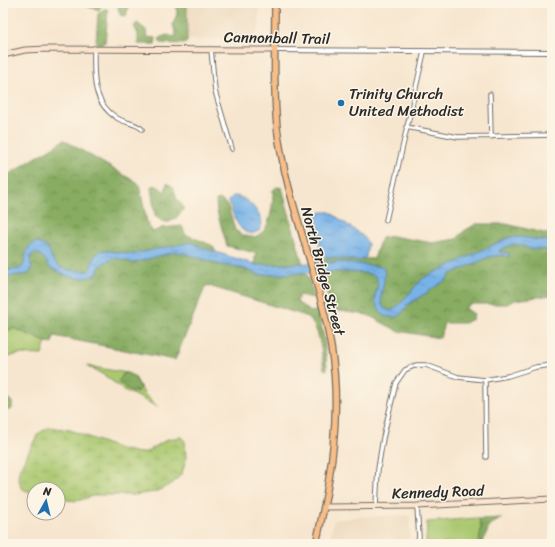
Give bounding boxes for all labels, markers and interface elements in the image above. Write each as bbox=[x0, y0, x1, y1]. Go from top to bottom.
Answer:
street label: Cannonball Trail bbox=[224, 24, 331, 52]
place label: Trinity Church United Methodist bbox=[349, 81, 465, 124]
marker: Trinity Church United Methodist bbox=[336, 98, 346, 108]
street label: North Bridge Street bbox=[293, 204, 353, 339]
street label: Kennedy Road bbox=[391, 477, 486, 507]
north arrow bbox=[26, 481, 66, 521]
text: N bbox=[41, 482, 53, 502]

